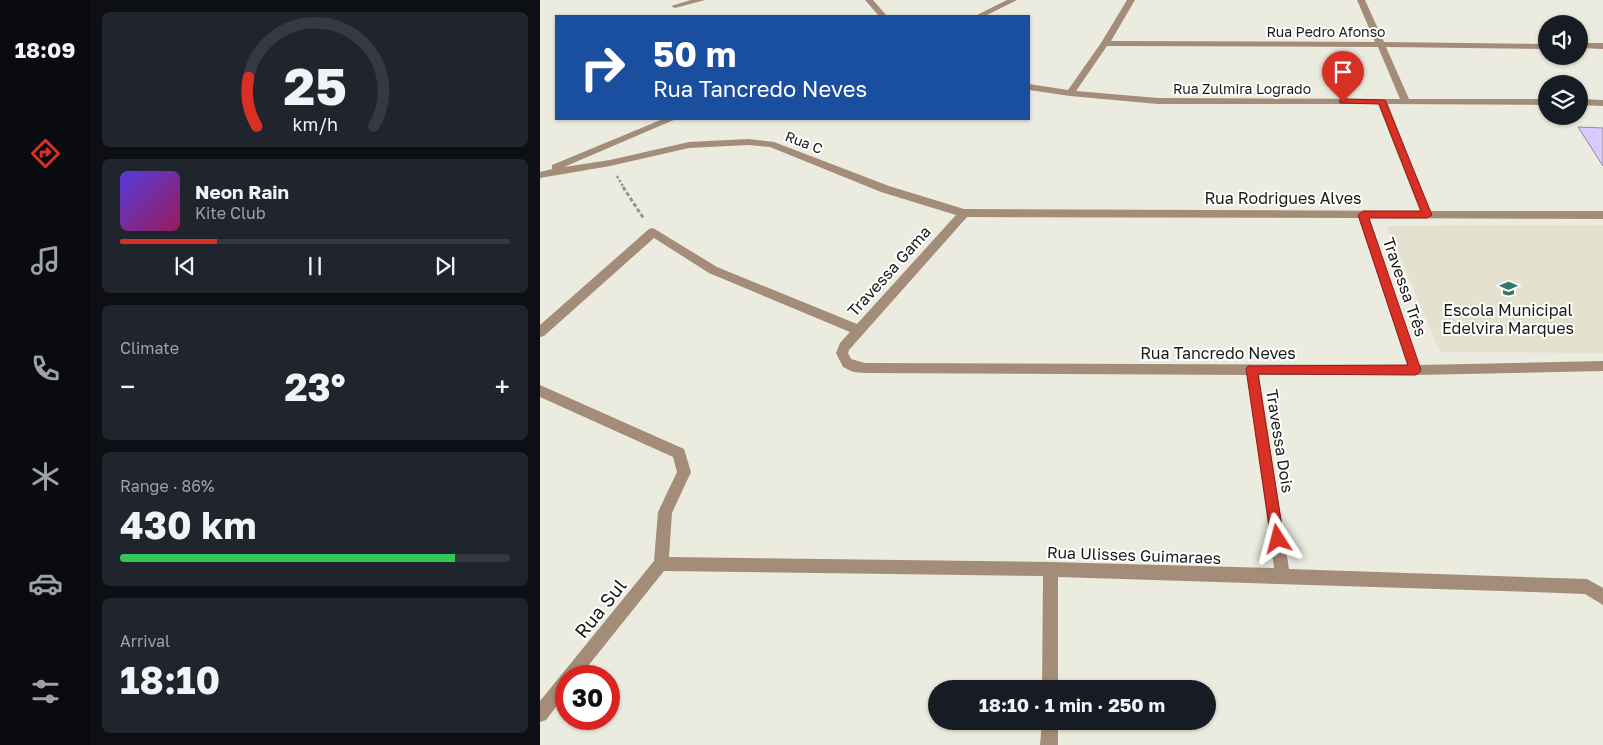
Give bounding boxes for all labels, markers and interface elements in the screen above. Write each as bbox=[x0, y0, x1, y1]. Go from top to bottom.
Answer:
map controls bbox=[1538, 15, 1588, 125]
button: sound bbox=[1538, 15, 1588, 65]
street label: Rua Pedro Afonso bbox=[1267, 23, 1386, 40]
text: 50 m bbox=[653, 33, 736, 75]
icon: right bbox=[570, 35, 635, 100]
text: 18:09 bbox=[15, 36, 75, 63]
pin bbox=[1322, 51, 1364, 102]
text: 25 bbox=[283, 54, 347, 116]
icon: arrive bbox=[1329, 58, 1357, 86]
text: Rua Tancredo Neves bbox=[653, 75, 867, 102]
button: layers bbox=[1538, 75, 1588, 125]
street label: Rua Zulmira Logrado bbox=[1173, 80, 1311, 97]
text: km/h bbox=[292, 113, 338, 135]
street label: Rua C bbox=[783, 127, 825, 157]
icon: directions bbox=[28, 136, 63, 171]
text: Neon Rain bbox=[195, 180, 289, 203]
street label: Rua Rodrigues Alves bbox=[1205, 188, 1361, 208]
text: Kite Club bbox=[195, 203, 266, 223]
street label: Travessa Gama bbox=[843, 222, 935, 320]
street label: Travessa Três bbox=[1379, 235, 1431, 339]
icon: music bbox=[28, 243, 63, 278]
icon: previous bbox=[171, 252, 199, 280]
icon: pause bbox=[301, 252, 329, 280]
icon: next bbox=[431, 252, 459, 280]
school or university icon: Escola Municipal Edelvira Marques bbox=[1498, 279, 1518, 299]
place label: Escola Municipal Edelvira Marques bbox=[1442, 300, 1574, 338]
text: Climate bbox=[120, 338, 179, 358]
street label: Rua Tancredo Neves bbox=[1140, 343, 1296, 363]
icon: phone bbox=[28, 351, 63, 386]
text: 23° bbox=[284, 364, 346, 409]
text: − bbox=[120, 370, 135, 403]
text: + bbox=[495, 370, 510, 403]
street label: Travessa Dois bbox=[1262, 388, 1298, 494]
icon: climate bbox=[28, 459, 63, 494]
text: Range · 86% bbox=[120, 476, 214, 496]
text: 430 km bbox=[120, 502, 256, 547]
position arrow bbox=[1251, 512, 1303, 564]
street label: Rua Ulisses Guimaraes bbox=[1046, 542, 1222, 568]
icon: car bbox=[28, 566, 63, 601]
street label: Rua Sul bbox=[569, 574, 631, 642]
text: Arrival bbox=[120, 631, 170, 651]
text: 18:10 bbox=[120, 657, 220, 702]
speed limit sign: 30 bbox=[555, 665, 620, 730]
icon: filters bbox=[28, 674, 63, 709]
text: 18:10 · 1 min · 250 m bbox=[979, 693, 1165, 716]

